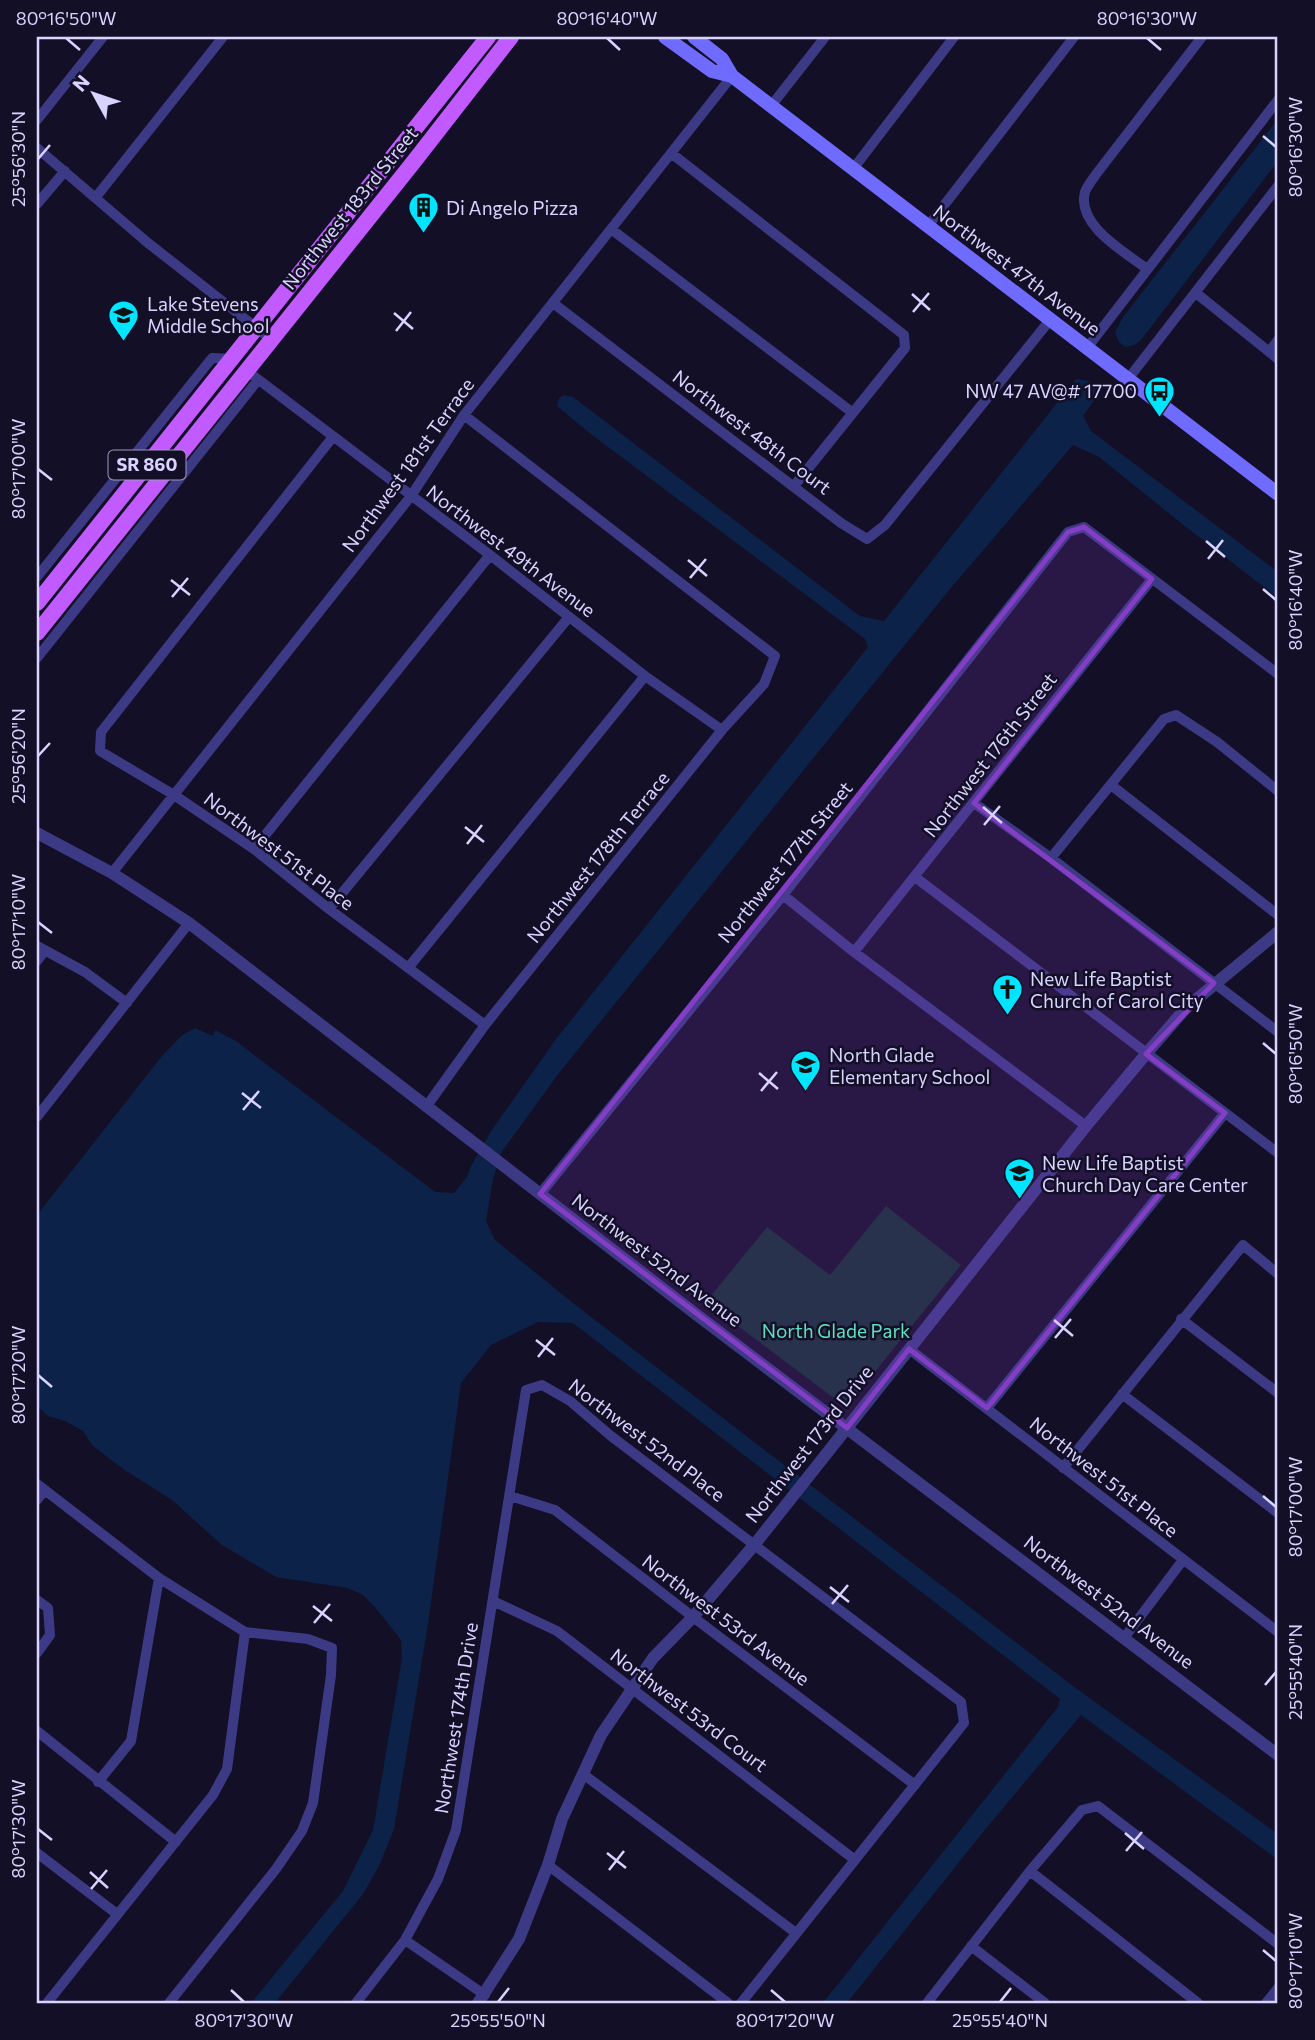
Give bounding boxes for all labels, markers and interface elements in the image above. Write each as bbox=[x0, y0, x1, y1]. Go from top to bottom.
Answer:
text: 80°16'50"W bbox=[16, 7, 116, 29]
text: 80°16'40"W bbox=[557, 7, 657, 29]
text: 80°16'30"W bbox=[1097, 7, 1197, 29]
north arrow bbox=[60, 60, 130, 130]
text: N bbox=[67, 70, 94, 96]
text: 80°16'30"W bbox=[1284, 97, 1306, 197]
text: 25°56'30"N bbox=[7, 111, 29, 207]
street label: Northwest 183rd Street bbox=[277, 122, 422, 294]
building icon: Di Angelo Pizza bbox=[406, 191, 440, 235]
place label: Di Angelo Pizza bbox=[446, 196, 578, 219]
street label: Northwest 47th Avenue bbox=[929, 199, 1105, 340]
place label: Lake Stevens Middle School bbox=[147, 292, 269, 337]
school or university icon: Lake Stevens Middle School bbox=[107, 298, 141, 342]
street label: Northwest 48th Court bbox=[669, 365, 836, 499]
street label: Northwest 181st Terrace bbox=[337, 373, 478, 556]
bus stop icon: NW 47 AV@# 17700 bbox=[1143, 374, 1177, 418]
place label: NW 47 AV@# 17700 bbox=[965, 379, 1137, 402]
text: 80°17'00"W bbox=[7, 419, 29, 519]
road number: SR 860 bbox=[108, 450, 186, 480]
street label: Northwest 49th Avenue bbox=[422, 480, 600, 622]
text: 80°16'40"W bbox=[1284, 550, 1306, 650]
street label: Northwest 176th Street bbox=[918, 668, 1061, 841]
text: 25°56'20"N bbox=[7, 708, 29, 804]
street label: Northwest 178th Terrace bbox=[521, 766, 674, 947]
street label: Northwest 177th Street bbox=[712, 776, 857, 947]
street label: Northwest 51st Place bbox=[200, 787, 359, 914]
text: 80°17'10"W bbox=[7, 874, 29, 970]
place label: New Life Baptist Church of Carol City bbox=[1030, 967, 1204, 1012]
church icon: New Life Baptist Church of Carol City bbox=[990, 973, 1024, 1017]
text: 80°16'50"W bbox=[1284, 1004, 1306, 1104]
place label: North Glade Elementary School bbox=[829, 1043, 990, 1088]
school or university icon: North Glade Elementary School bbox=[789, 1049, 823, 1093]
place label: New Life Baptist Church Day Care Center bbox=[1042, 1151, 1248, 1196]
school or university icon: New Life Baptist Church Day Care Center bbox=[1002, 1157, 1036, 1201]
street label: Northwest 52nd Avenue bbox=[568, 1188, 747, 1331]
park label: North Glade Park bbox=[762, 1319, 910, 1342]
text: 80°17'20"W bbox=[7, 1326, 29, 1424]
street label: Northwest 173rd Drive bbox=[740, 1360, 877, 1527]
street label: Northwest 52nd Place bbox=[565, 1373, 730, 1506]
street label: Northwest 51st Place bbox=[1026, 1412, 1183, 1542]
text: 80°17'00"W bbox=[1284, 1457, 1306, 1557]
street label: Northwest 52nd Avenue bbox=[1020, 1530, 1199, 1673]
street label: Northwest 53rd Avenue bbox=[638, 1549, 815, 1690]
street label: Northwest 174th Drive bbox=[429, 1621, 482, 1815]
text: 25°55'40"N bbox=[1284, 1624, 1306, 1720]
street label: Northwest 53rd Court bbox=[606, 1643, 773, 1776]
text: 80°17'30"W bbox=[7, 1779, 29, 1879]
text: 80°17'10"W bbox=[1284, 1913, 1306, 2009]
text: 80°17'30"W bbox=[194, 2009, 294, 2031]
text: 25°55'50"N bbox=[450, 2009, 546, 2031]
text: 80°17'20"W bbox=[736, 2009, 834, 2031]
text: 25°55'40"N bbox=[952, 2009, 1048, 2031]

